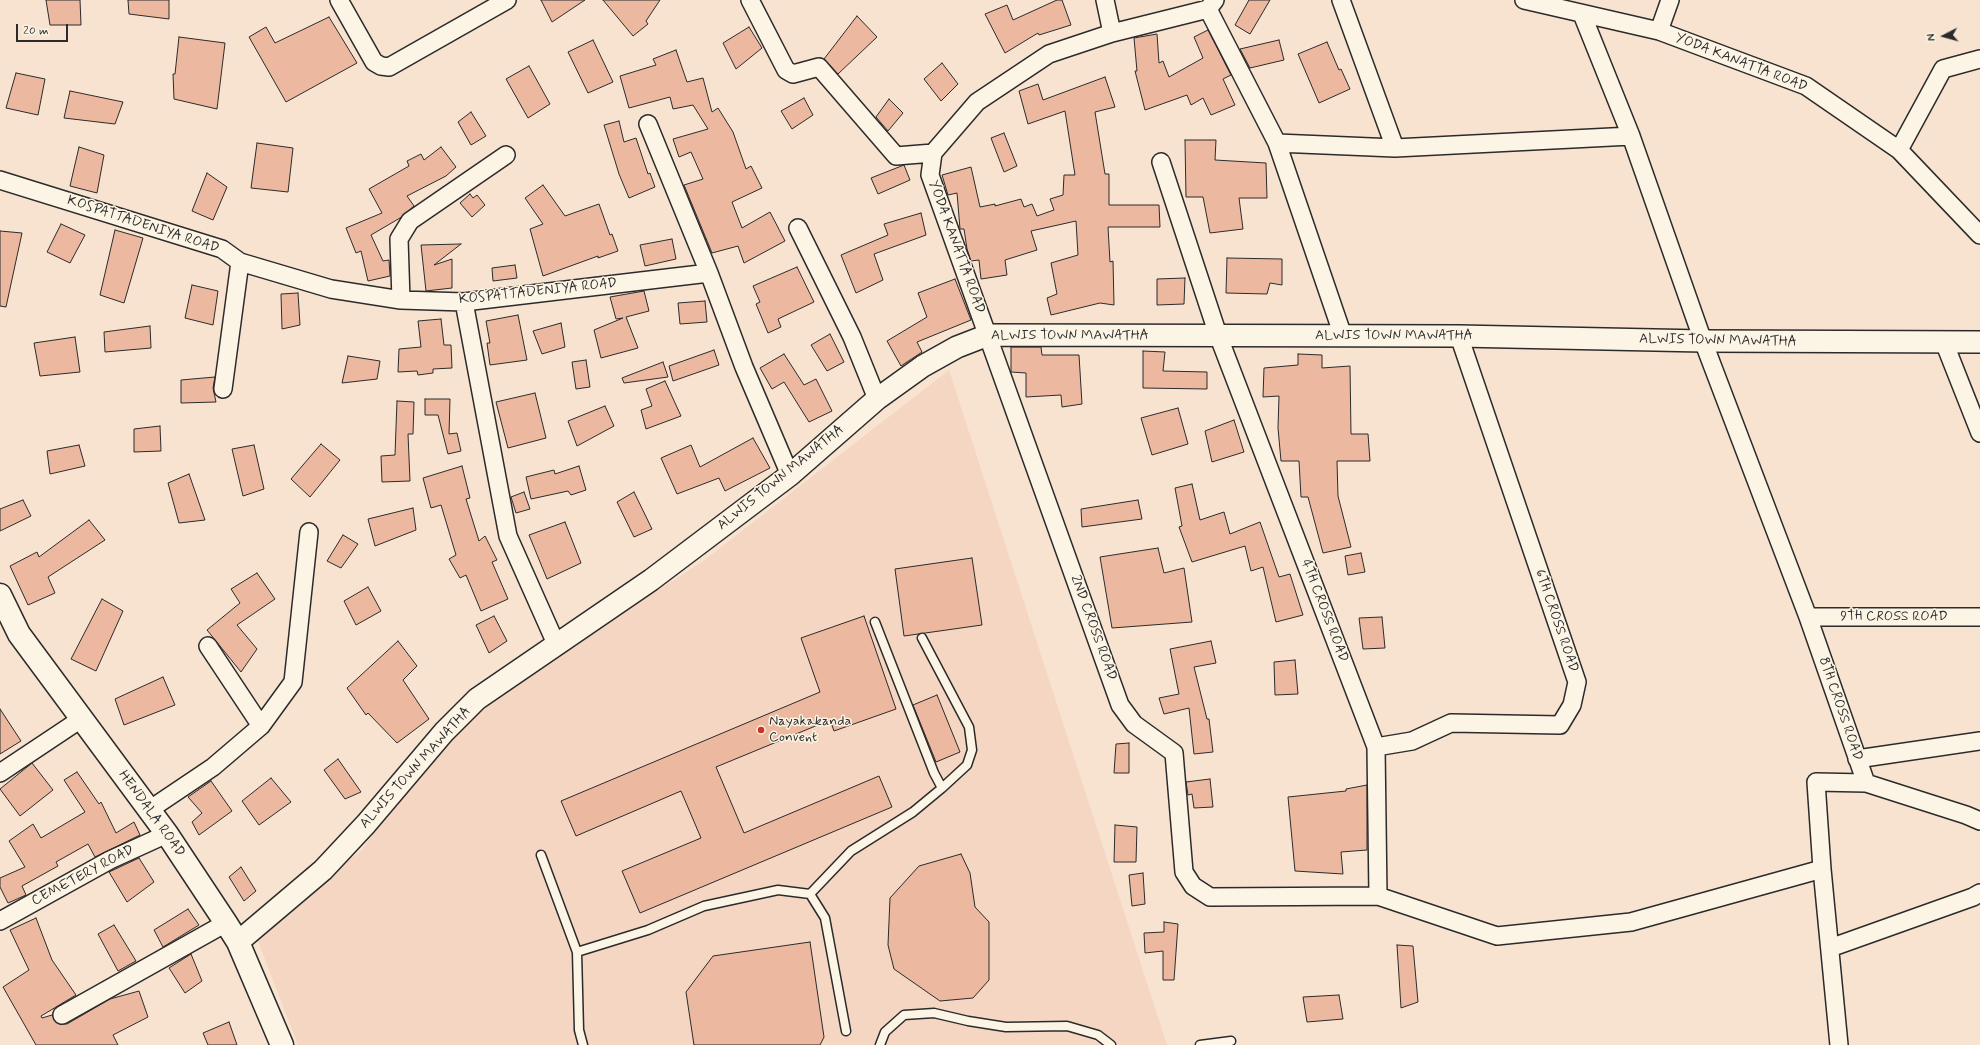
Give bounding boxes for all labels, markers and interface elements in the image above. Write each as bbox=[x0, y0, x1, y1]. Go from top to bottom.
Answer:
scale bar bbox=[18, 16, 70, 42]
north arrow bbox=[1924, 16, 1964, 56]
text: 20 m bbox=[23, 23, 49, 39]
street label: YODA KANATTA ROAD bbox=[1672, 30, 1810, 96]
text: N bbox=[1925, 33, 1939, 42]
street label: YODA KANATTA ROAD bbox=[924, 178, 988, 316]
street label: KOSPATTADENIYA ROAD bbox=[65, 192, 221, 258]
street label: KOSPATTADENIYA ROAD bbox=[458, 275, 618, 309]
street label: ALWIS TOWN MAWATHA bbox=[991, 328, 1149, 344]
street label: ALWIS TOWN MAWATHA bbox=[1315, 328, 1473, 344]
street label: ALWIS TOWN MAWATHA bbox=[1639, 331, 1797, 351]
street label: ALWIS TOWN MAWATHA bbox=[714, 422, 848, 534]
street label: 4TH CROSS ROAD bbox=[1297, 557, 1351, 665]
street label: 6TH CROSS ROAD bbox=[1531, 567, 1581, 675]
street label: 2ND CROSS ROAD bbox=[1066, 573, 1120, 683]
street label: 9TH CROSS ROAD bbox=[1840, 609, 1948, 625]
street label: 8TH CROSS ROAD bbox=[1814, 655, 1866, 763]
street label: ALWIS TOWN MAWATHA bbox=[357, 704, 475, 832]
place label: Nayakakanda Convent bbox=[769, 714, 851, 746]
marker: Nayakakanda Convent bbox=[756, 725, 766, 735]
street label: HENDALA ROAD bbox=[114, 768, 188, 860]
street label: CEMETERY ROAD bbox=[29, 842, 137, 910]

